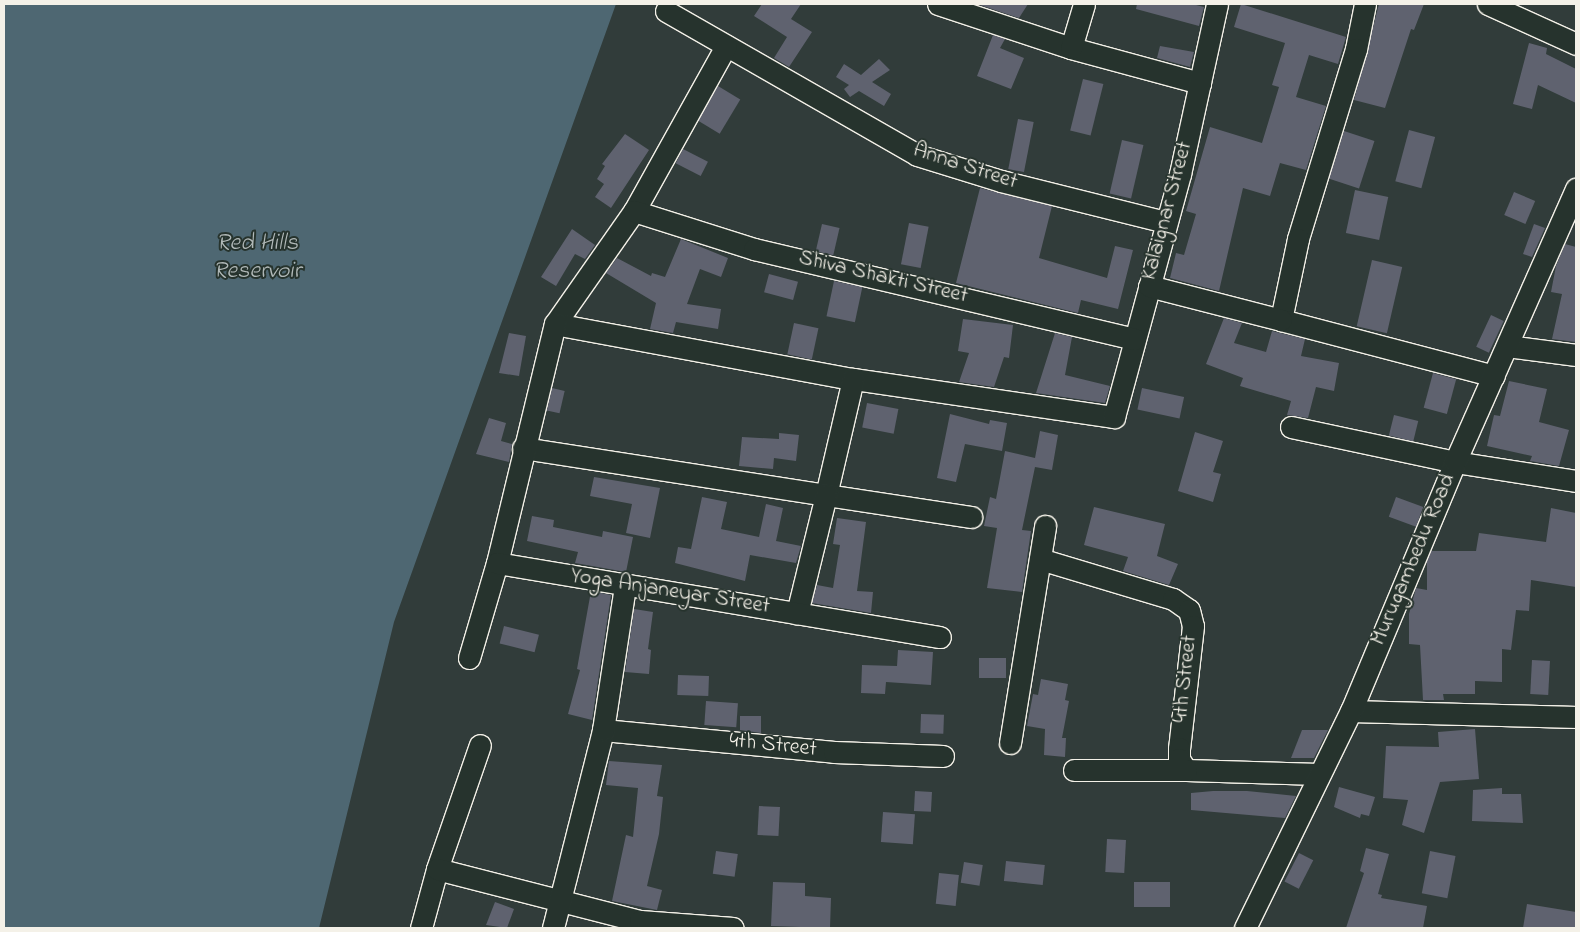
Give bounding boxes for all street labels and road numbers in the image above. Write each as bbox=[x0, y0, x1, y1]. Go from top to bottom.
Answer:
street label: Anna Street bbox=[910, 138, 1020, 196]
street label: Kalaignar Street bbox=[1137, 139, 1199, 283]
street label: Shiva Shakti Street bbox=[796, 246, 970, 310]
street label: Murugambedu Road bbox=[1366, 470, 1462, 650]
street label: Yoga Anjaneyar Street bbox=[568, 563, 772, 621]
street label: 4th Street bbox=[1168, 634, 1204, 724]
street label: 4th Street bbox=[728, 728, 818, 764]

